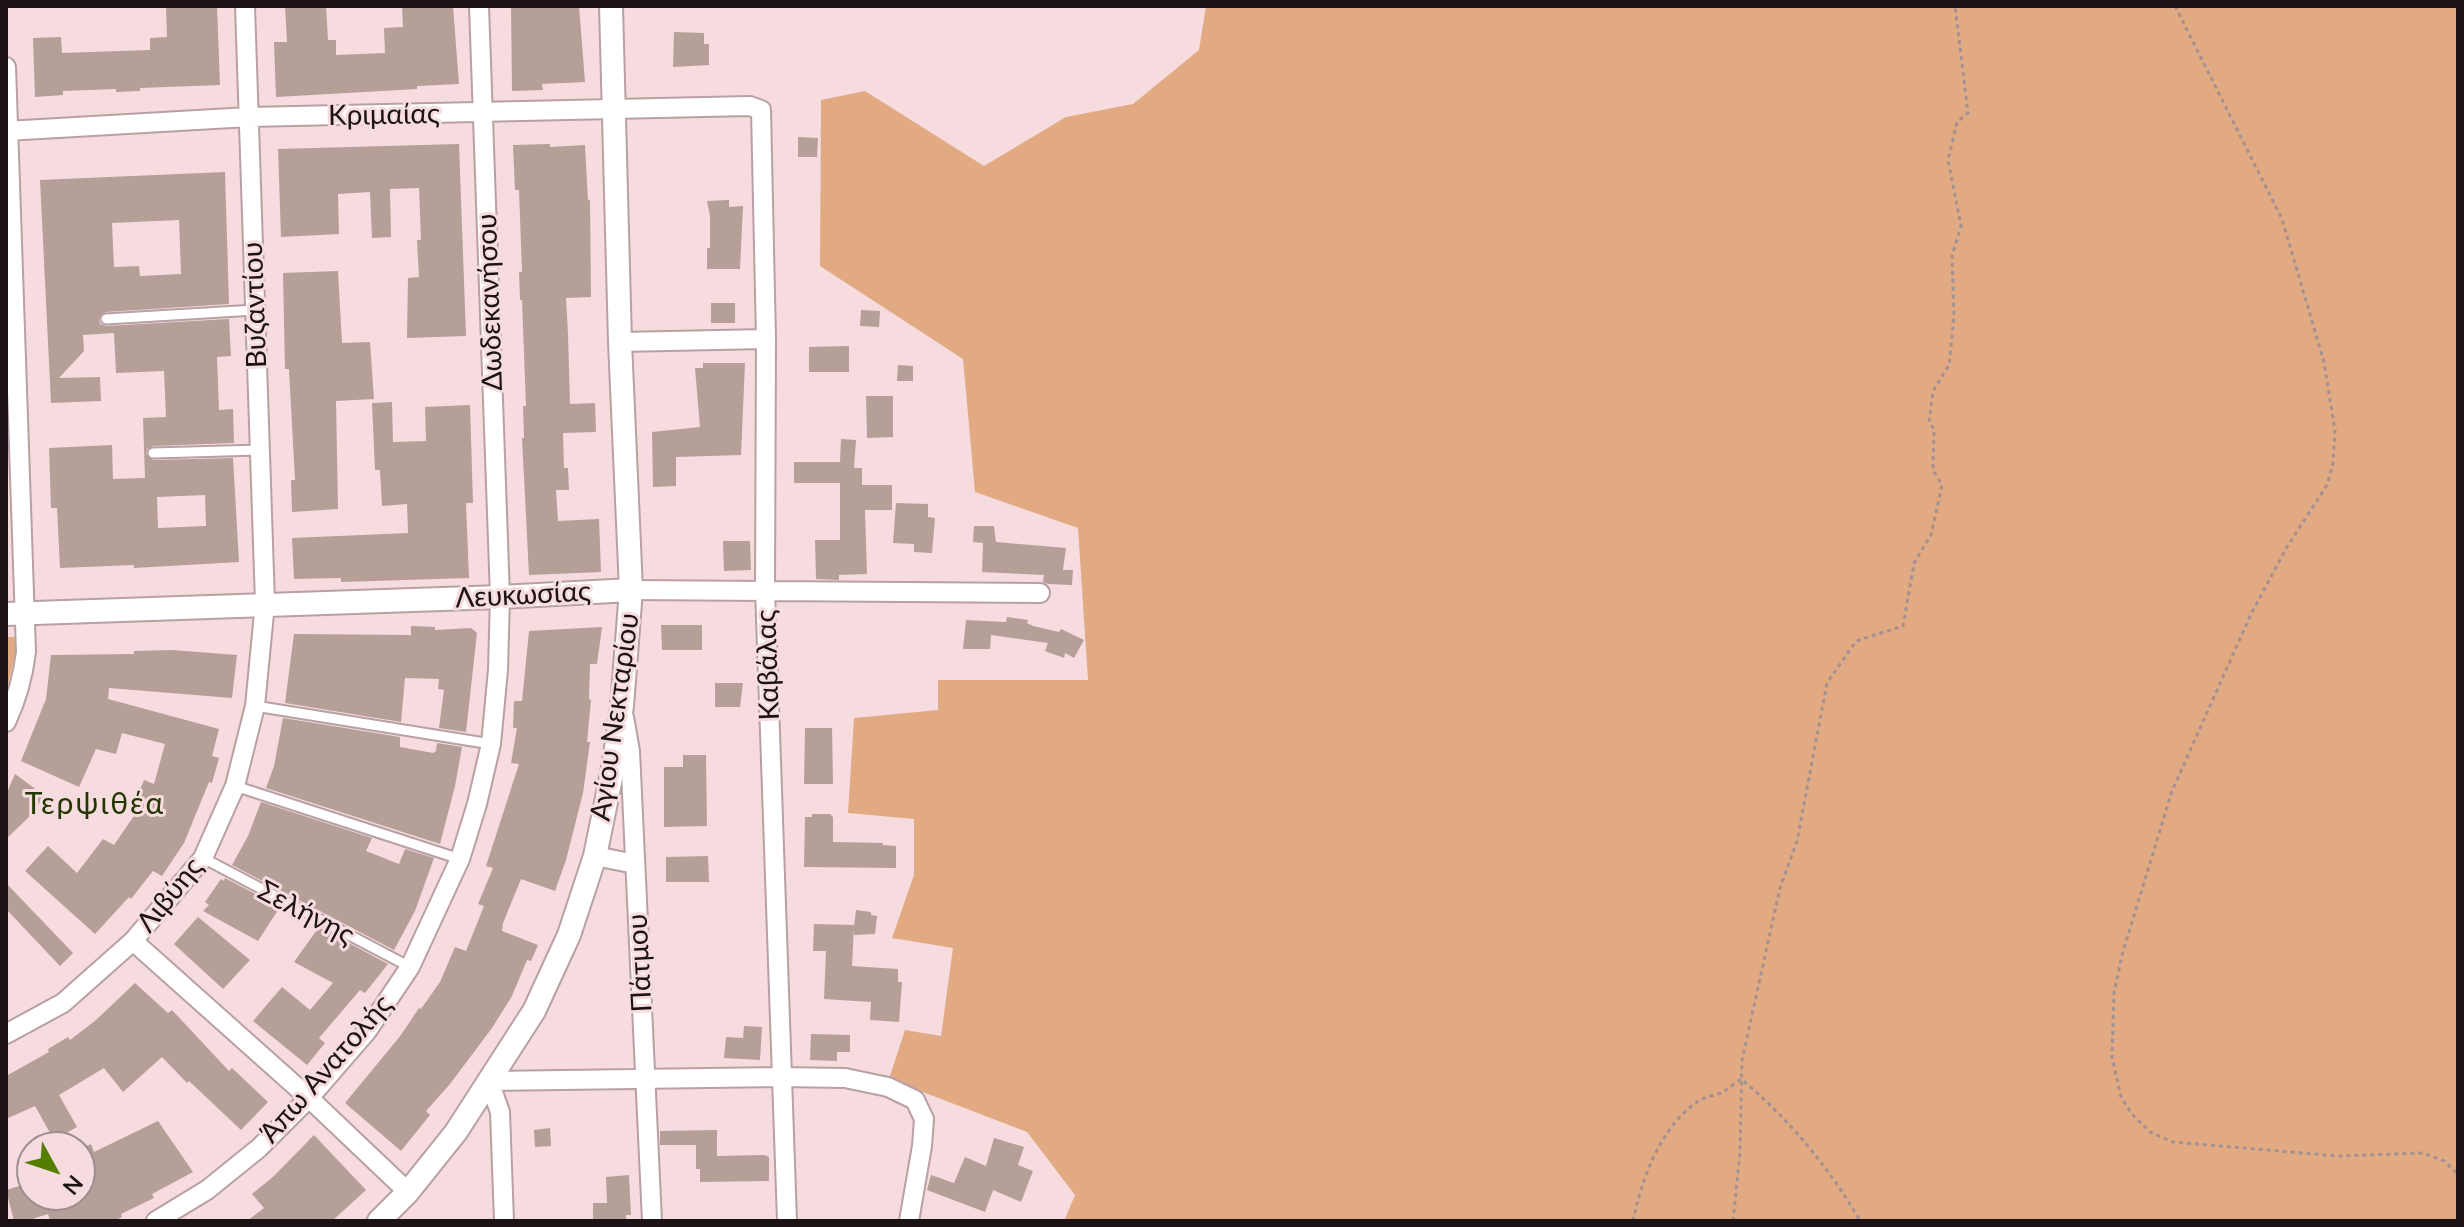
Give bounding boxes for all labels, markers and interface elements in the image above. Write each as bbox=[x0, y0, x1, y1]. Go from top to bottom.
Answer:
street label: Κριμαίας bbox=[328, 97, 440, 133]
street label: Δωδεκανήσου bbox=[470, 213, 510, 391]
street label: Βυζαντίου bbox=[236, 241, 274, 369]
street label: Λευκωσίας bbox=[454, 575, 592, 615]
street label: Καβάλας bbox=[749, 609, 787, 721]
street label: Αγίου Νεκταρίου bbox=[584, 611, 646, 823]
district label: Τερψιθέα bbox=[25, 786, 165, 822]
street label: Λιβύης bbox=[130, 851, 210, 939]
street label: Σελήνης bbox=[252, 874, 360, 952]
street label: Πάτμου bbox=[621, 913, 659, 1013]
street label: Άπω Ανατολής bbox=[253, 988, 399, 1150]
north arrow bbox=[16, 1131, 96, 1211]
text: N bbox=[57, 1170, 89, 1201]

